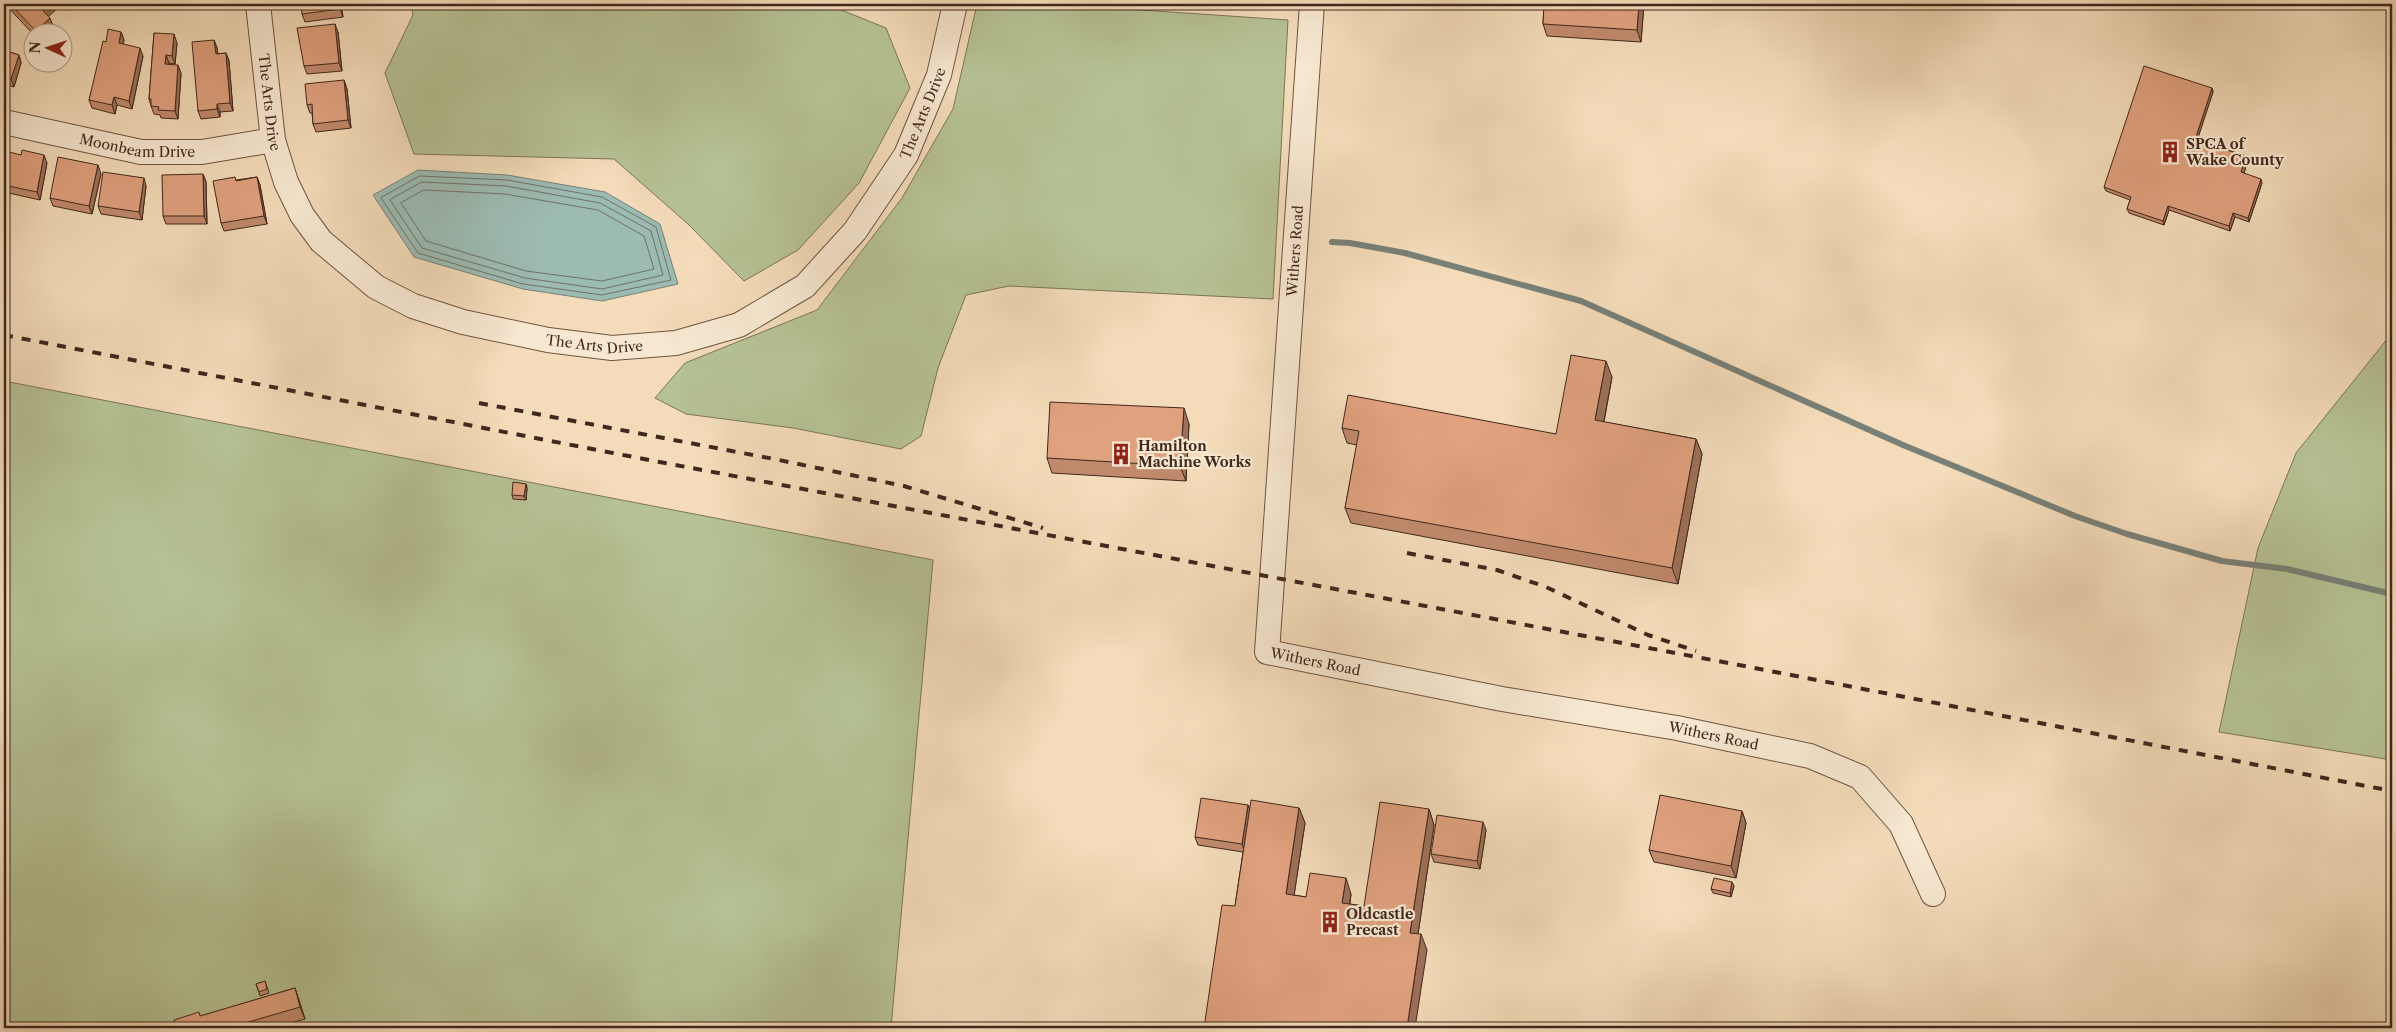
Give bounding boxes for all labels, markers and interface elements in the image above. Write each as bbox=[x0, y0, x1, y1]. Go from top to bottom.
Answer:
north arrow bbox=[22, 22, 72, 72]
text: N bbox=[26, 41, 44, 54]
street label: The Arts Drive bbox=[255, 53, 285, 153]
street label: The Arts Drive bbox=[896, 66, 949, 162]
street label: Moonbeam Drive bbox=[78, 130, 195, 161]
place label: SPCA of Wake County bbox=[2185, 135, 2284, 169]
building icon: SPCA of Wake County bbox=[2157, 139, 2183, 165]
street label: Withers Road bbox=[1283, 204, 1307, 298]
street label: The Arts Drive bbox=[545, 331, 644, 357]
place label: Hamilton Machine Works bbox=[1138, 437, 1251, 471]
building icon: Hamilton Machine Works bbox=[1108, 441, 1134, 467]
street label: Withers Road bbox=[1268, 644, 1363, 680]
street label: Withers Road bbox=[1666, 718, 1761, 754]
place label: Oldcastle Precast bbox=[1346, 905, 1413, 939]
building icon: Oldcastle Precast bbox=[1317, 909, 1343, 935]

